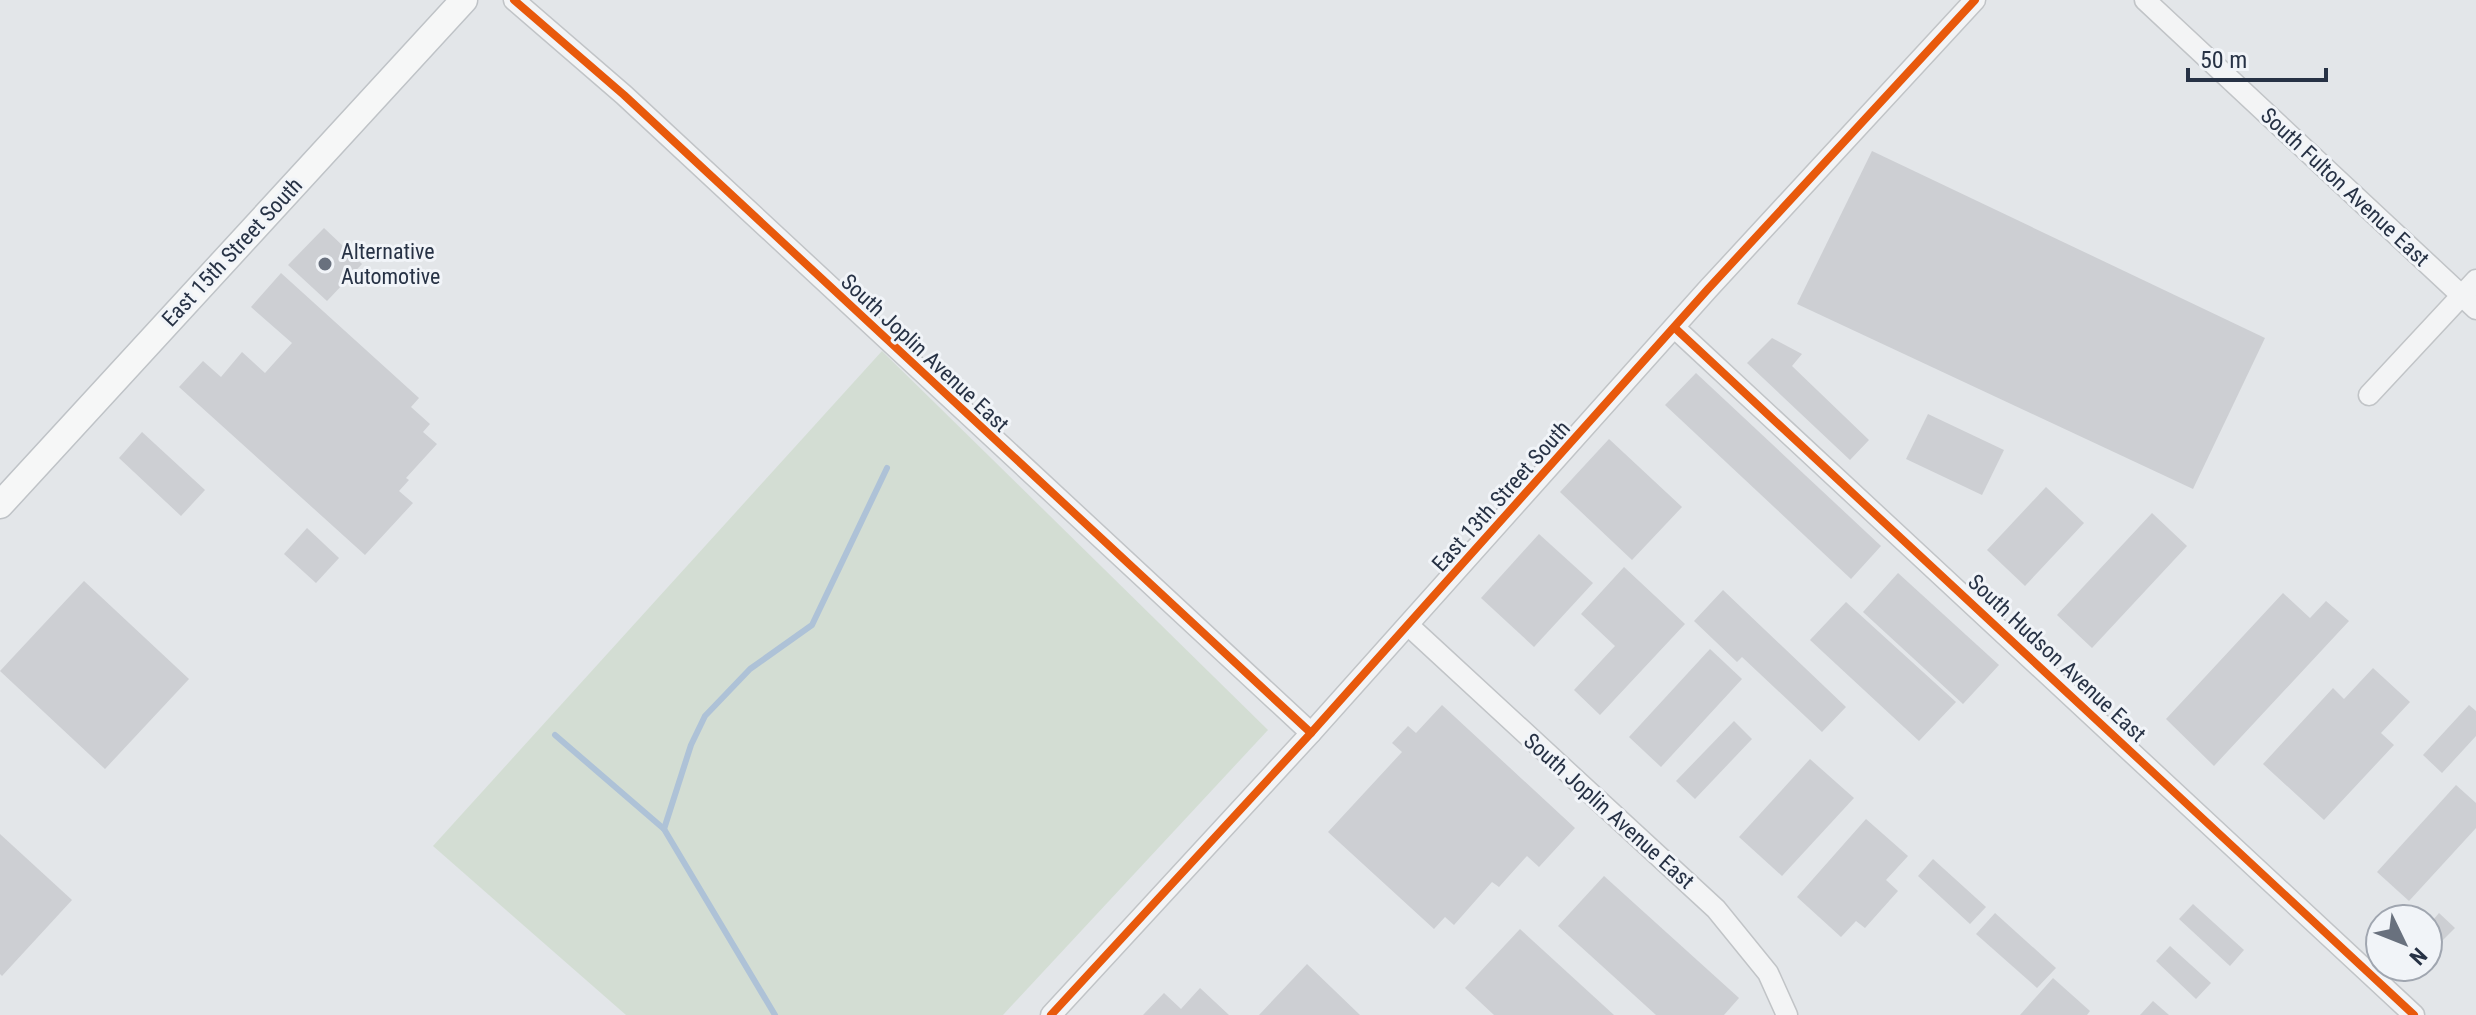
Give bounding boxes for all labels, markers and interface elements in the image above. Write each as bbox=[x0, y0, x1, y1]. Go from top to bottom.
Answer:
scale bar bbox=[2188, 32, 2326, 82]
text: 50 m bbox=[2200, 46, 2247, 74]
street label: South Fulton Avenue East bbox=[2256, 103, 2434, 271]
street label: East 15th Street South bbox=[157, 173, 307, 331]
place label: Alternative Automotive bbox=[341, 239, 440, 289]
marker: Alternative Automotive bbox=[316, 255, 334, 273]
street label: South Joplin Avenue East bbox=[836, 269, 1014, 437]
street label: East 13th Street South bbox=[1427, 416, 1575, 576]
street label: South Hudson Avenue East bbox=[1963, 569, 2151, 747]
street label: South Joplin Avenue East bbox=[1519, 728, 1699, 894]
north arrow bbox=[2364, 903, 2444, 983]
text: N bbox=[2405, 943, 2432, 970]

